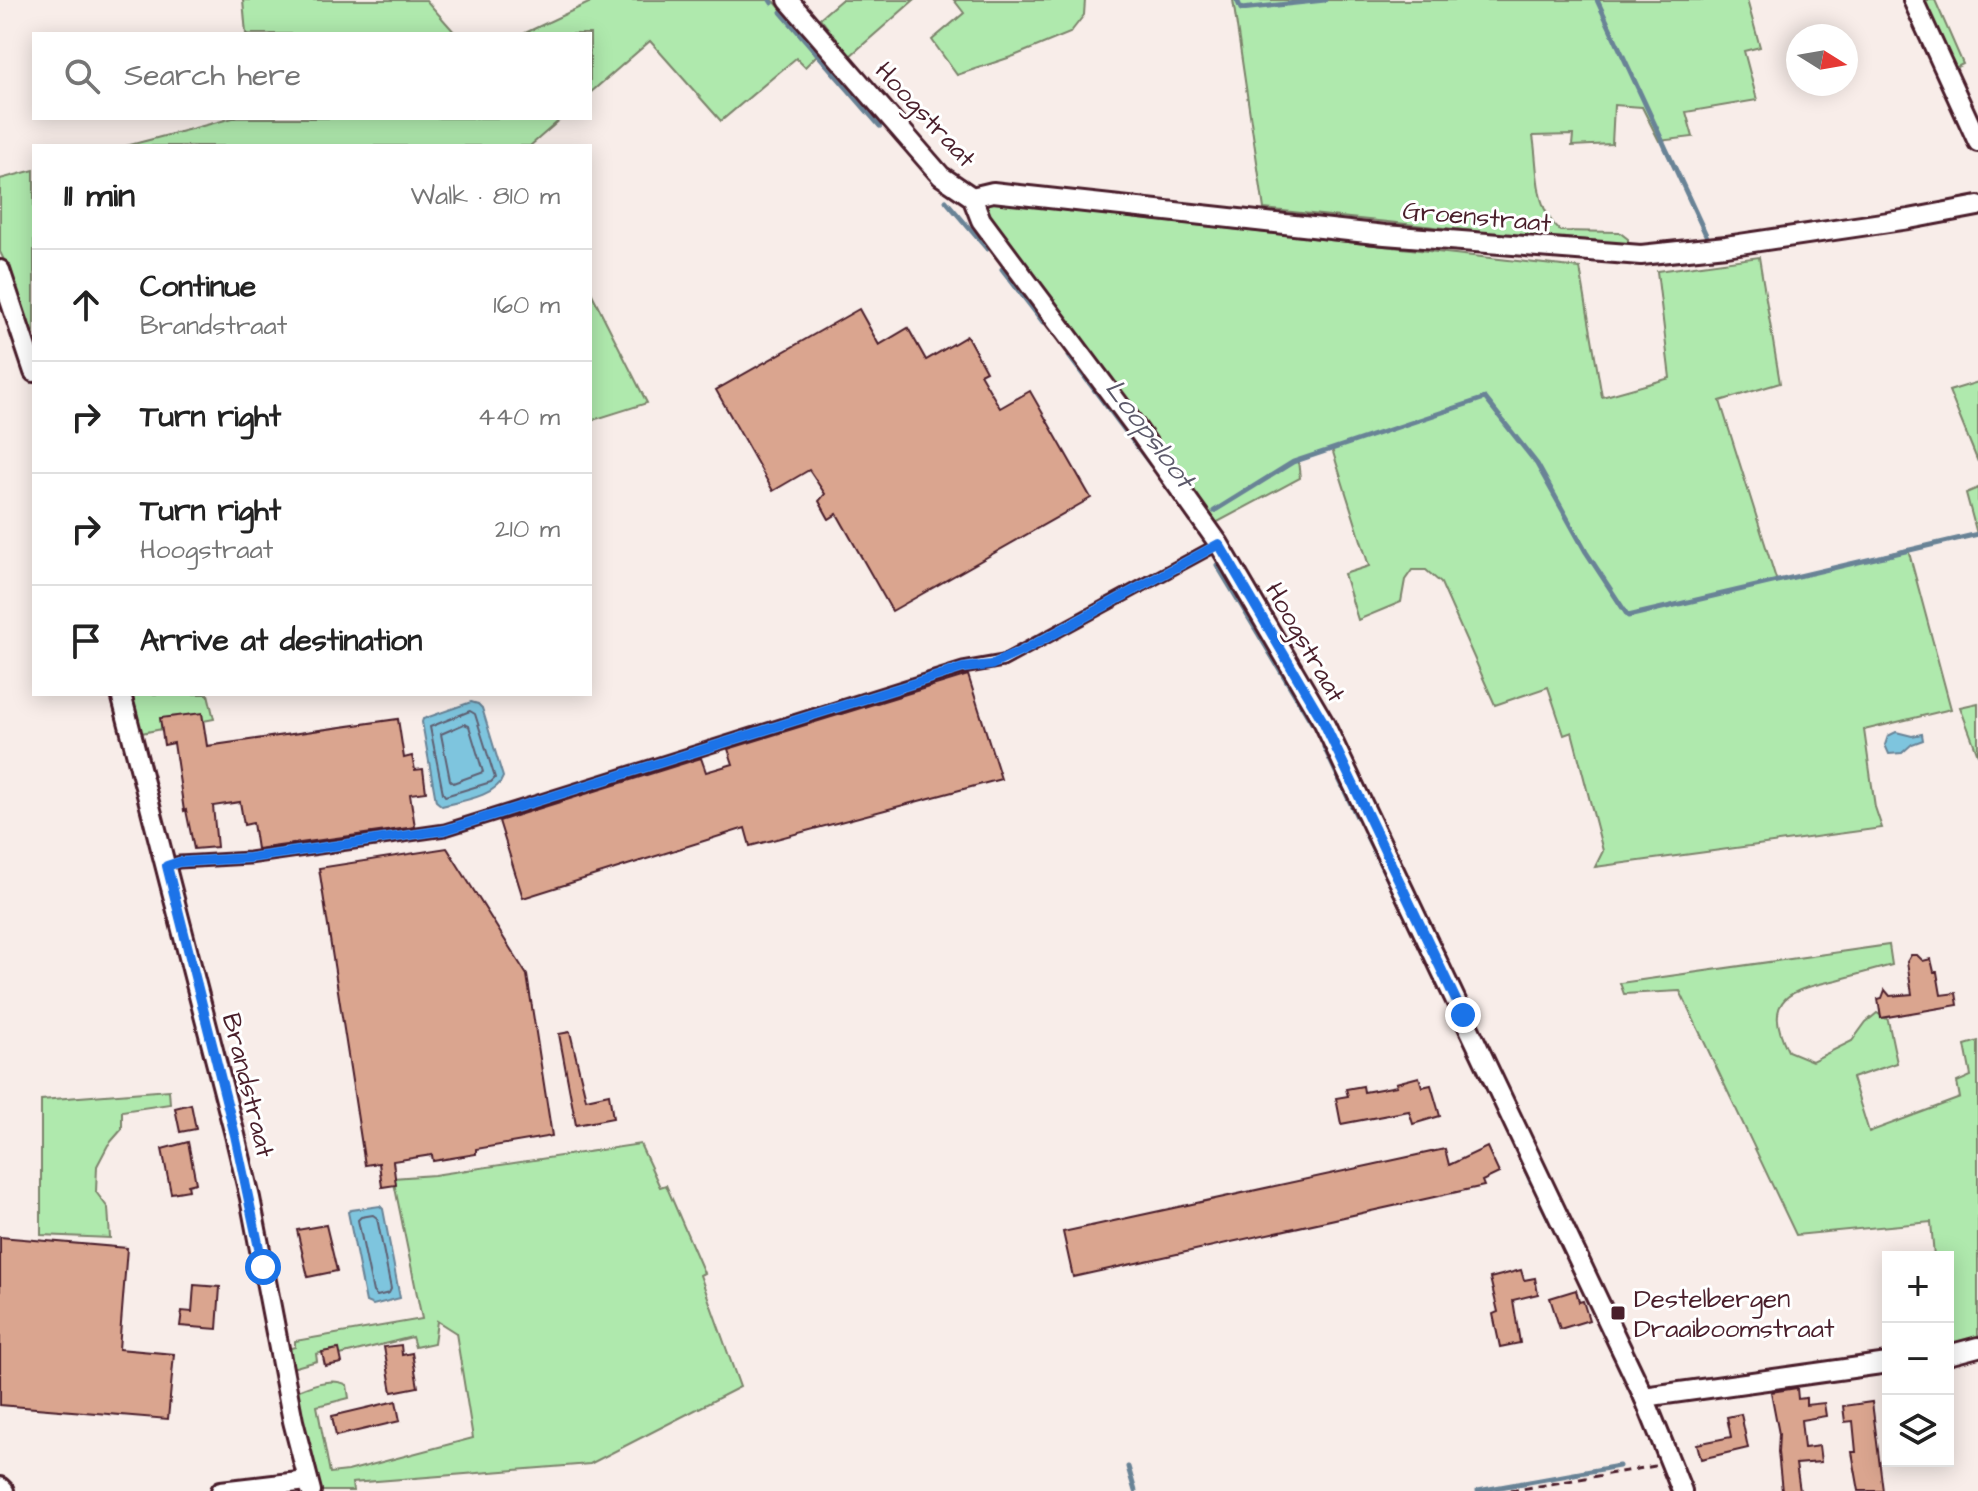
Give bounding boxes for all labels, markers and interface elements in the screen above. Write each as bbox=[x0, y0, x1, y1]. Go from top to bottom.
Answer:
north arrow bbox=[1786, 24, 1858, 96]
search box bbox=[32, 32, 592, 120]
icon: search bbox=[60, 54, 104, 98]
street label: Hoogstraat bbox=[865, 54, 984, 177]
text: Search here bbox=[124, 55, 301, 97]
text: 11 min bbox=[64, 172, 135, 220]
text: Walk · 810 m bbox=[411, 178, 560, 214]
street label: Groenstraat bbox=[1401, 193, 1553, 241]
text: Continue bbox=[140, 266, 256, 308]
icon: ahead bbox=[64, 283, 108, 327]
text: 160 m bbox=[493, 287, 560, 323]
text: Brandstraat bbox=[140, 308, 287, 344]
water label: Loopsloot bbox=[1096, 371, 1205, 499]
icon: right bbox=[64, 395, 108, 439]
text: Turn right bbox=[140, 396, 281, 438]
text: 440 m bbox=[478, 399, 560, 435]
text: Turn right bbox=[140, 490, 281, 532]
icon: right bbox=[64, 507, 108, 551]
text: 210 m bbox=[495, 511, 560, 547]
text: Hoogstraat bbox=[140, 532, 273, 568]
street label: Hoogstraat bbox=[1254, 576, 1354, 711]
icon: arrive bbox=[64, 619, 108, 663]
text: Arrive at destination bbox=[140, 620, 422, 662]
route end bbox=[1445, 997, 1481, 1033]
street label: Brandstraat bbox=[213, 1009, 283, 1162]
route start bbox=[245, 1249, 281, 1285]
map controls bbox=[1882, 1251, 1954, 1467]
button: + bbox=[1882, 1251, 1954, 1323]
place label: Destelbergen Draaiboomstraat bbox=[1634, 1281, 1835, 1347]
marker: Destelbergen Draaiboomstraat bbox=[1609, 1304, 1627, 1322]
button: − bbox=[1882, 1323, 1954, 1395]
button: layers bbox=[1882, 1395, 1954, 1467]

